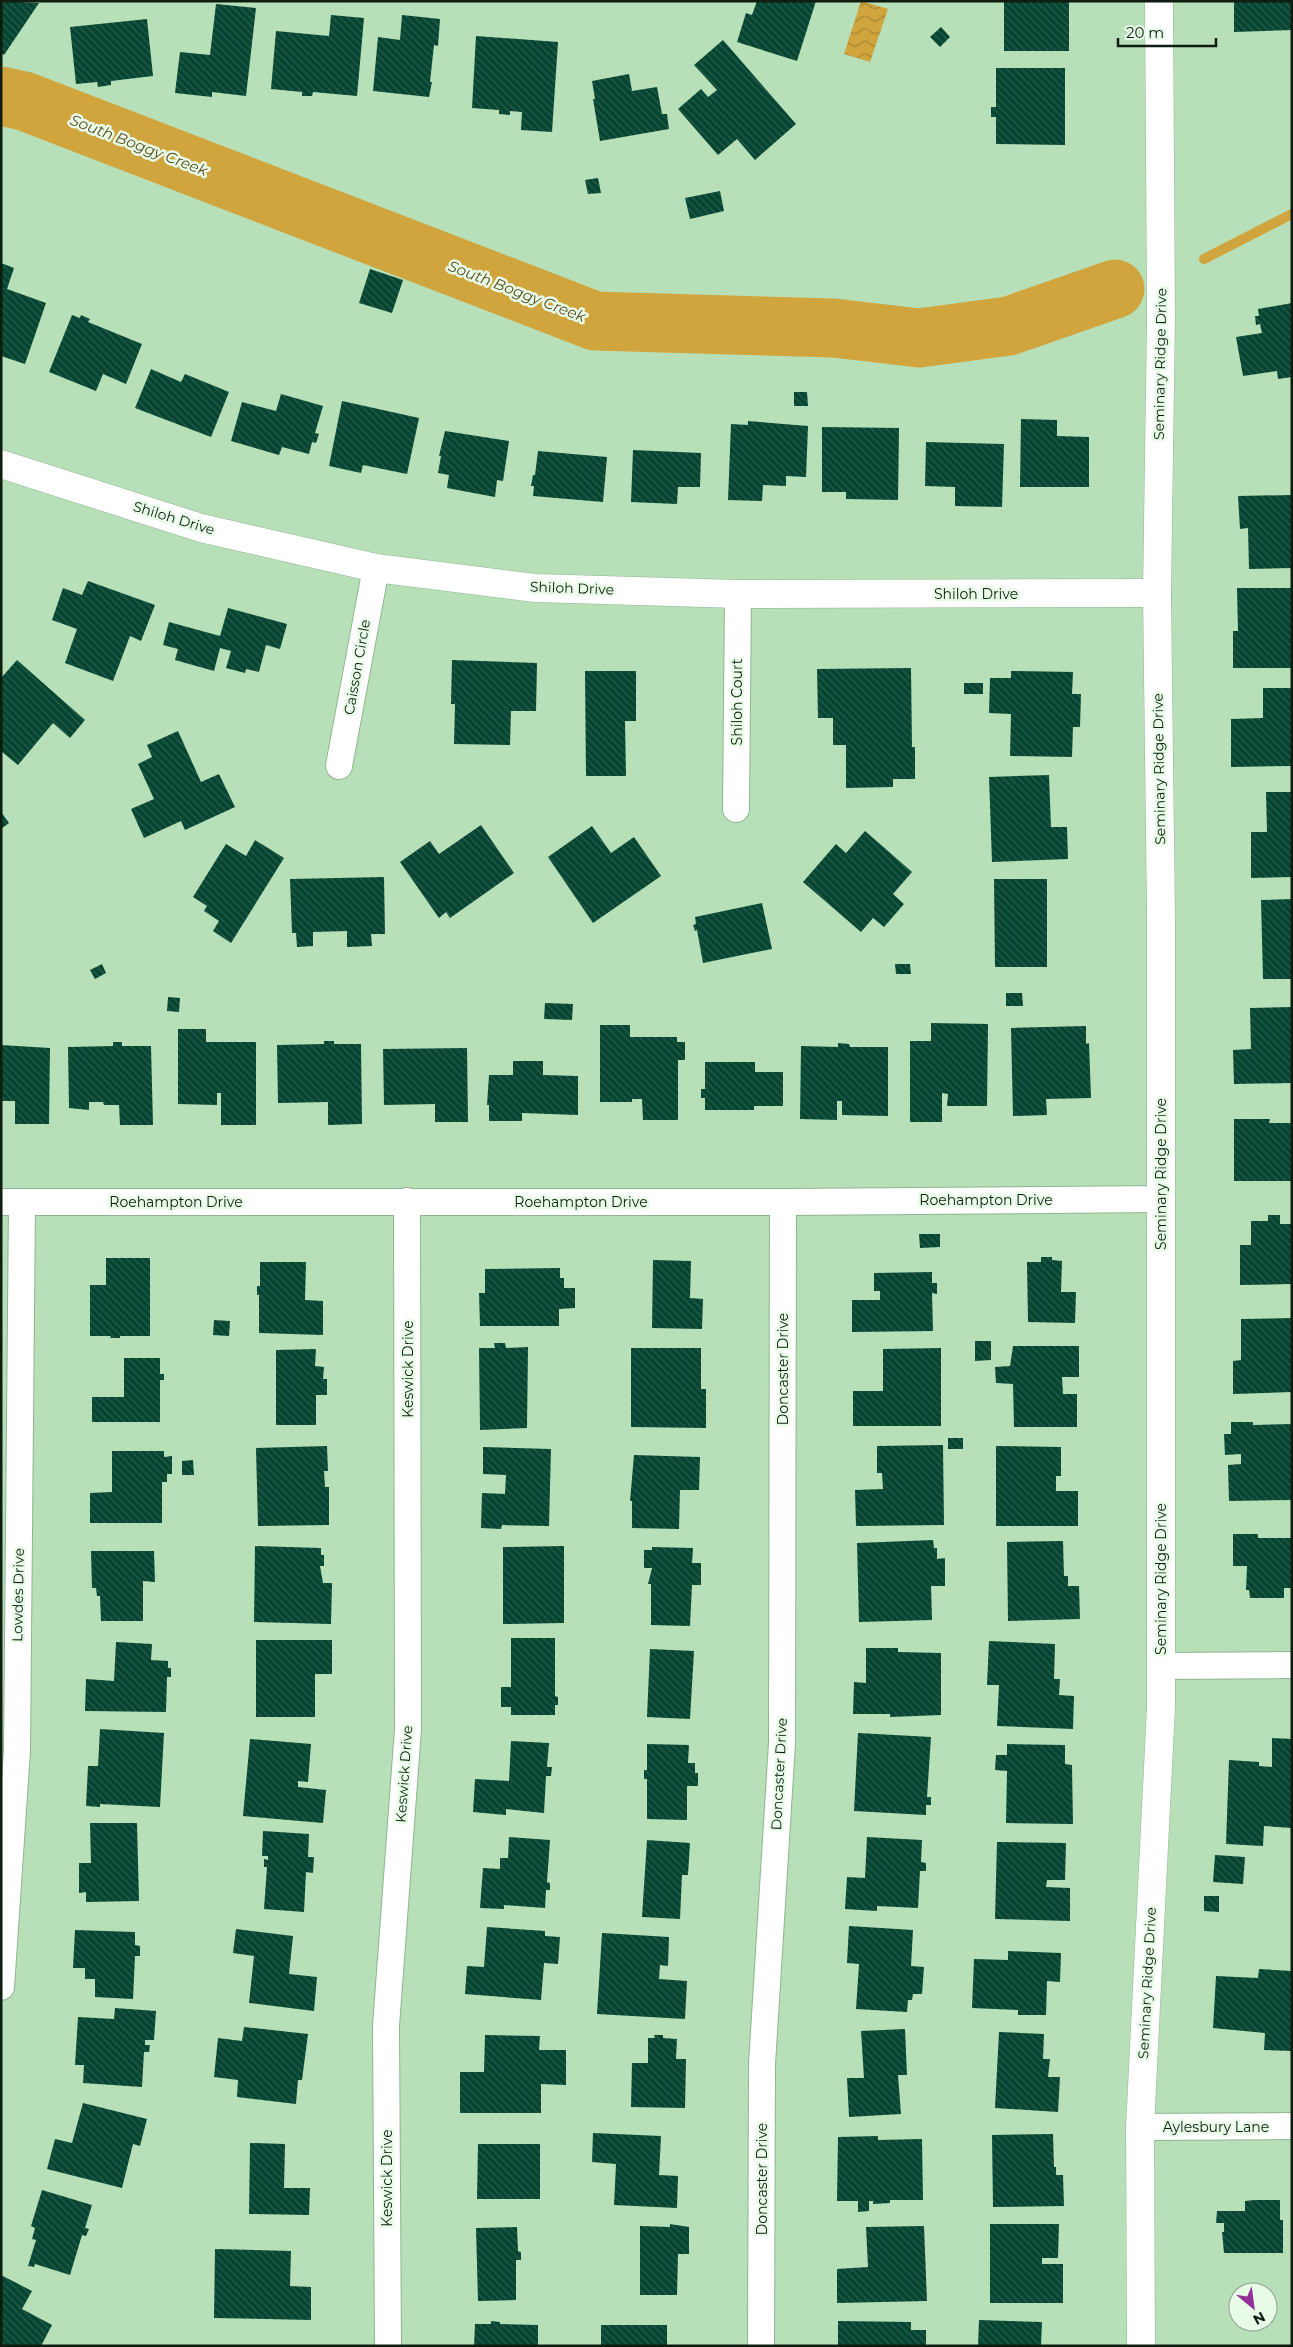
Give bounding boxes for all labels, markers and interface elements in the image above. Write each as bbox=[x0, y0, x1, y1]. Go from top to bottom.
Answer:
scale bar bbox=[1118, 15, 1216, 47]
text: 20 m bbox=[1126, 23, 1164, 42]
water label: South Boggy Creek bbox=[68, 110, 211, 180]
water label: South Boggy Creek bbox=[446, 256, 589, 326]
street label: Seminary Ridge Drive bbox=[1150, 288, 1170, 440]
street label: Shiloh Drive bbox=[131, 497, 217, 539]
street label: Shiloh Drive bbox=[530, 578, 614, 598]
street label: Shiloh Drive bbox=[934, 585, 1018, 603]
street label: Caisson Circle bbox=[340, 618, 374, 716]
street label: Shiloh Court bbox=[728, 658, 746, 745]
street label: Seminary Ridge Drive bbox=[1149, 693, 1169, 845]
street label: Seminary Ridge Drive bbox=[1152, 1098, 1170, 1250]
street label: Roehampton Drive bbox=[919, 1191, 1053, 1209]
street label: Roehampton Drive bbox=[109, 1193, 243, 1211]
street label: Roehampton Drive bbox=[514, 1193, 648, 1211]
street label: Doncaster Drive bbox=[774, 1313, 792, 1425]
street label: Keswick Drive bbox=[399, 1320, 417, 1418]
street label: Seminary Ridge Drive bbox=[1152, 1503, 1170, 1655]
street label: Lowdes Drive bbox=[8, 1548, 28, 1642]
street label: Doncaster Drive bbox=[767, 1717, 791, 1831]
street label: Keswick Drive bbox=[392, 1725, 416, 1823]
street label: Seminary Ridge Drive bbox=[1134, 1907, 1160, 2059]
street label: Aylesbury Lane bbox=[1163, 2118, 1269, 2136]
street label: Doncaster Drive bbox=[753, 2123, 771, 2235]
street label: Keswick Drive bbox=[378, 2129, 396, 2227]
north arrow bbox=[1228, 2282, 1278, 2332]
text: N bbox=[1250, 2308, 1269, 2329]

